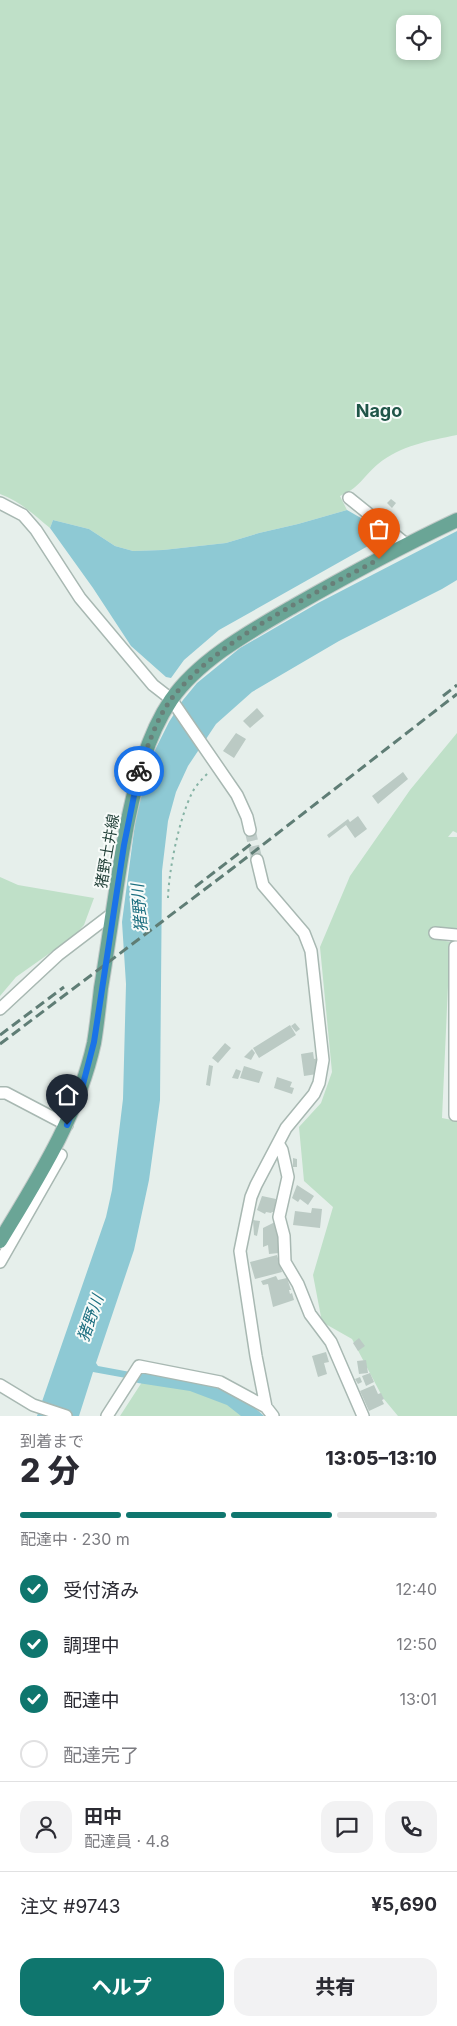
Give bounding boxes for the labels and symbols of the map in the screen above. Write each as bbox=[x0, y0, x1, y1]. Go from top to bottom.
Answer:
district label: Nago bbox=[356, 400, 402, 421]
pin bbox=[358, 508, 400, 559]
courier bbox=[114, 746, 164, 796]
street label: 猪野土井線 bbox=[91, 812, 123, 890]
water label: 猪野川 bbox=[127, 881, 151, 933]
pin bbox=[46, 1074, 88, 1125]
water label: 猪野川 bbox=[73, 1290, 108, 1344]

